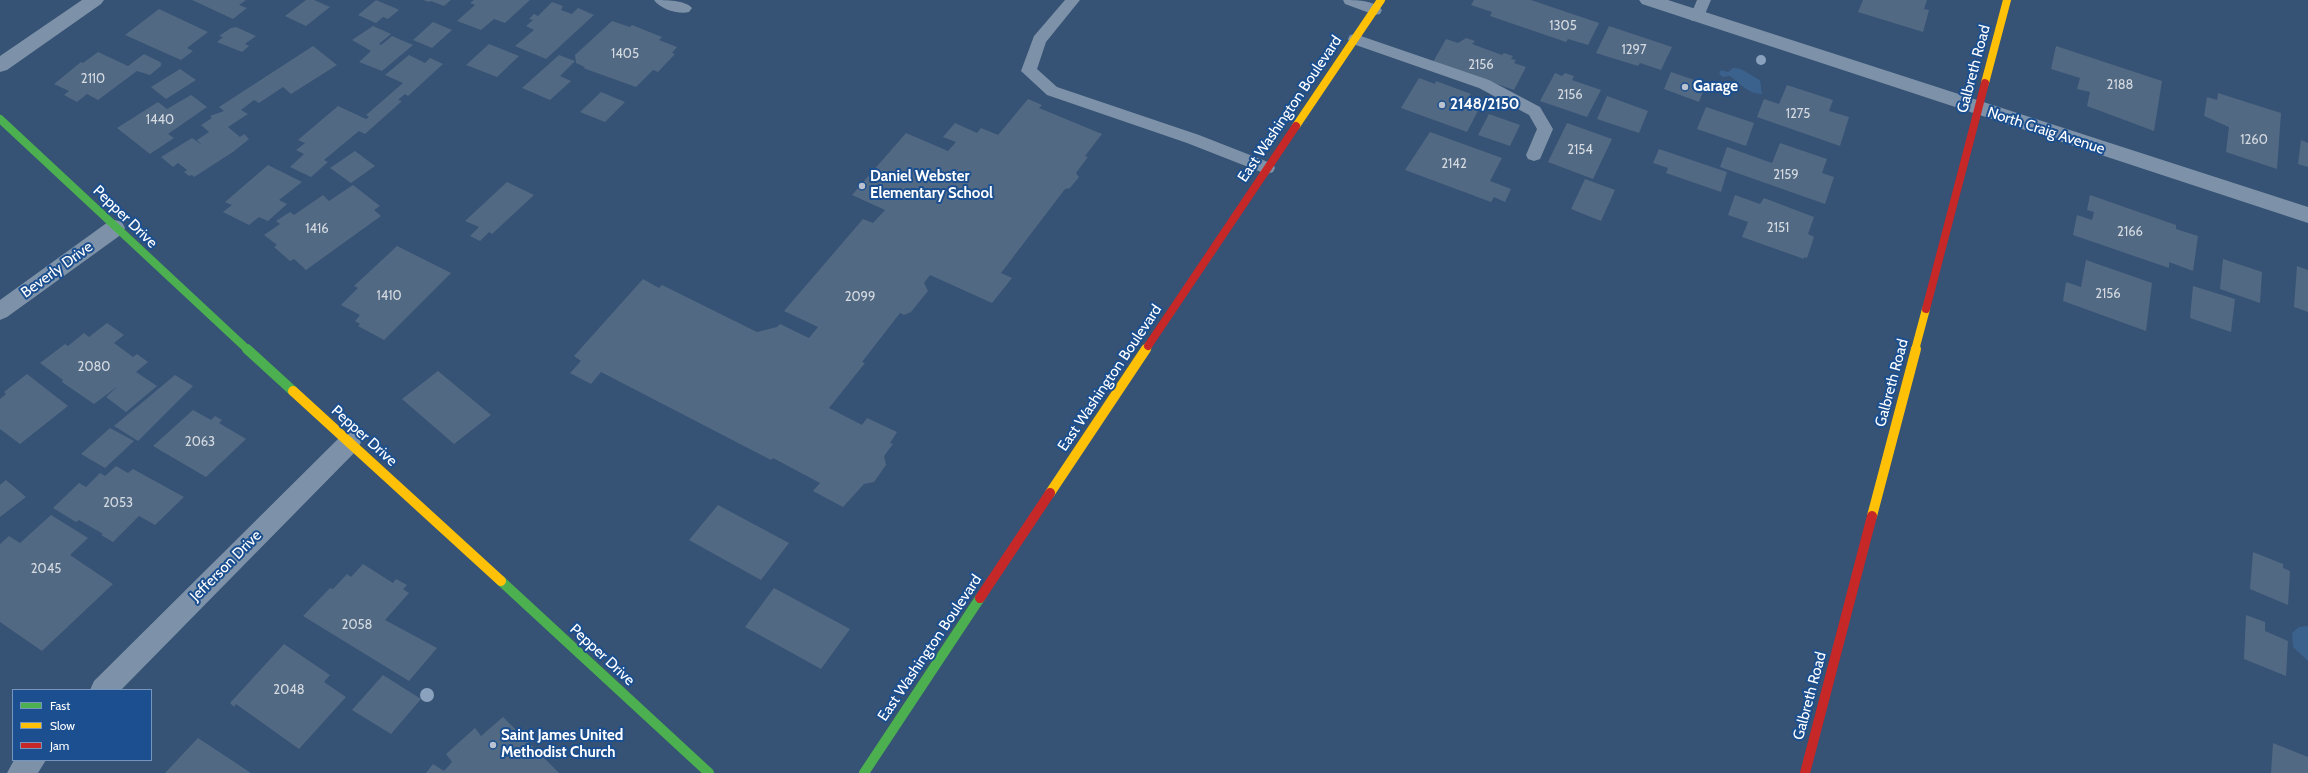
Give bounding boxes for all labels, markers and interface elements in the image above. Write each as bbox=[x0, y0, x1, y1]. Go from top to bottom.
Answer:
house number: 1305 bbox=[1549, 18, 1577, 34]
street label: Galbreth Road bbox=[1954, 23, 1994, 115]
street label: East Washington Boulevard bbox=[1234, 32, 1346, 186]
house number: 1297 bbox=[1622, 42, 1646, 58]
house number: 1405 bbox=[611, 46, 639, 62]
house number: 2156 bbox=[1468, 57, 1494, 73]
house number: 2110 bbox=[81, 71, 105, 87]
house number: 2188 bbox=[2107, 77, 2133, 93]
place label: Garage bbox=[1693, 78, 1738, 96]
marker: Garage bbox=[1680, 82, 1690, 92]
house number: 2156 bbox=[1557, 87, 1583, 103]
place label: 2148/2150 bbox=[1450, 96, 1519, 114]
marker: 2148/2150 bbox=[1437, 100, 1447, 110]
street label: North Craig Avenue bbox=[1985, 104, 2107, 158]
house number: 1275 bbox=[1786, 106, 1810, 122]
house number: 1440 bbox=[146, 112, 174, 128]
house number: 1260 bbox=[2240, 132, 2268, 148]
house number: 2154 bbox=[1567, 142, 1593, 158]
house number: 2142 bbox=[1441, 156, 1467, 172]
house number: 2159 bbox=[1773, 167, 1799, 183]
place label: Daniel Webster Elementary School bbox=[870, 168, 993, 203]
marker: Daniel Webster Elementary School bbox=[857, 181, 867, 191]
street label: Pepper Drive bbox=[89, 182, 161, 252]
house number: 2151 bbox=[1767, 220, 1789, 236]
house number: 1416 bbox=[305, 221, 329, 237]
house number: 2166 bbox=[2117, 224, 2143, 240]
street label: Beverly Drive bbox=[18, 238, 96, 302]
house number: 2156 bbox=[2095, 286, 2121, 302]
house number: 1410 bbox=[376, 288, 402, 304]
house number: 2099 bbox=[845, 289, 875, 305]
street label: East Washington Boulevard bbox=[1054, 301, 1166, 455]
street label: Galbreth Road bbox=[1872, 337, 1912, 429]
house number: 2080 bbox=[78, 359, 110, 375]
street label: Pepper Drive bbox=[327, 402, 401, 470]
house number: 2063 bbox=[185, 434, 215, 450]
house number: 2053 bbox=[103, 495, 133, 511]
street label: Jefferson Drive bbox=[187, 527, 265, 605]
house number: 2045 bbox=[31, 561, 61, 577]
street label: East Washington Boulevard bbox=[874, 571, 986, 725]
house number: 2058 bbox=[342, 617, 372, 633]
street label: Pepper Drive bbox=[566, 620, 638, 690]
street label: Galbreth Road bbox=[1790, 650, 1830, 742]
house number: 2048 bbox=[273, 682, 305, 698]
legend bbox=[12, 689, 152, 761]
text: Fast bbox=[50, 698, 70, 713]
text: Slow bbox=[50, 718, 75, 733]
place label: Saint James United Methodist Church bbox=[501, 727, 623, 762]
text: Jam bbox=[50, 738, 69, 753]
marker: Saint James United Methodist Church bbox=[488, 740, 498, 750]

